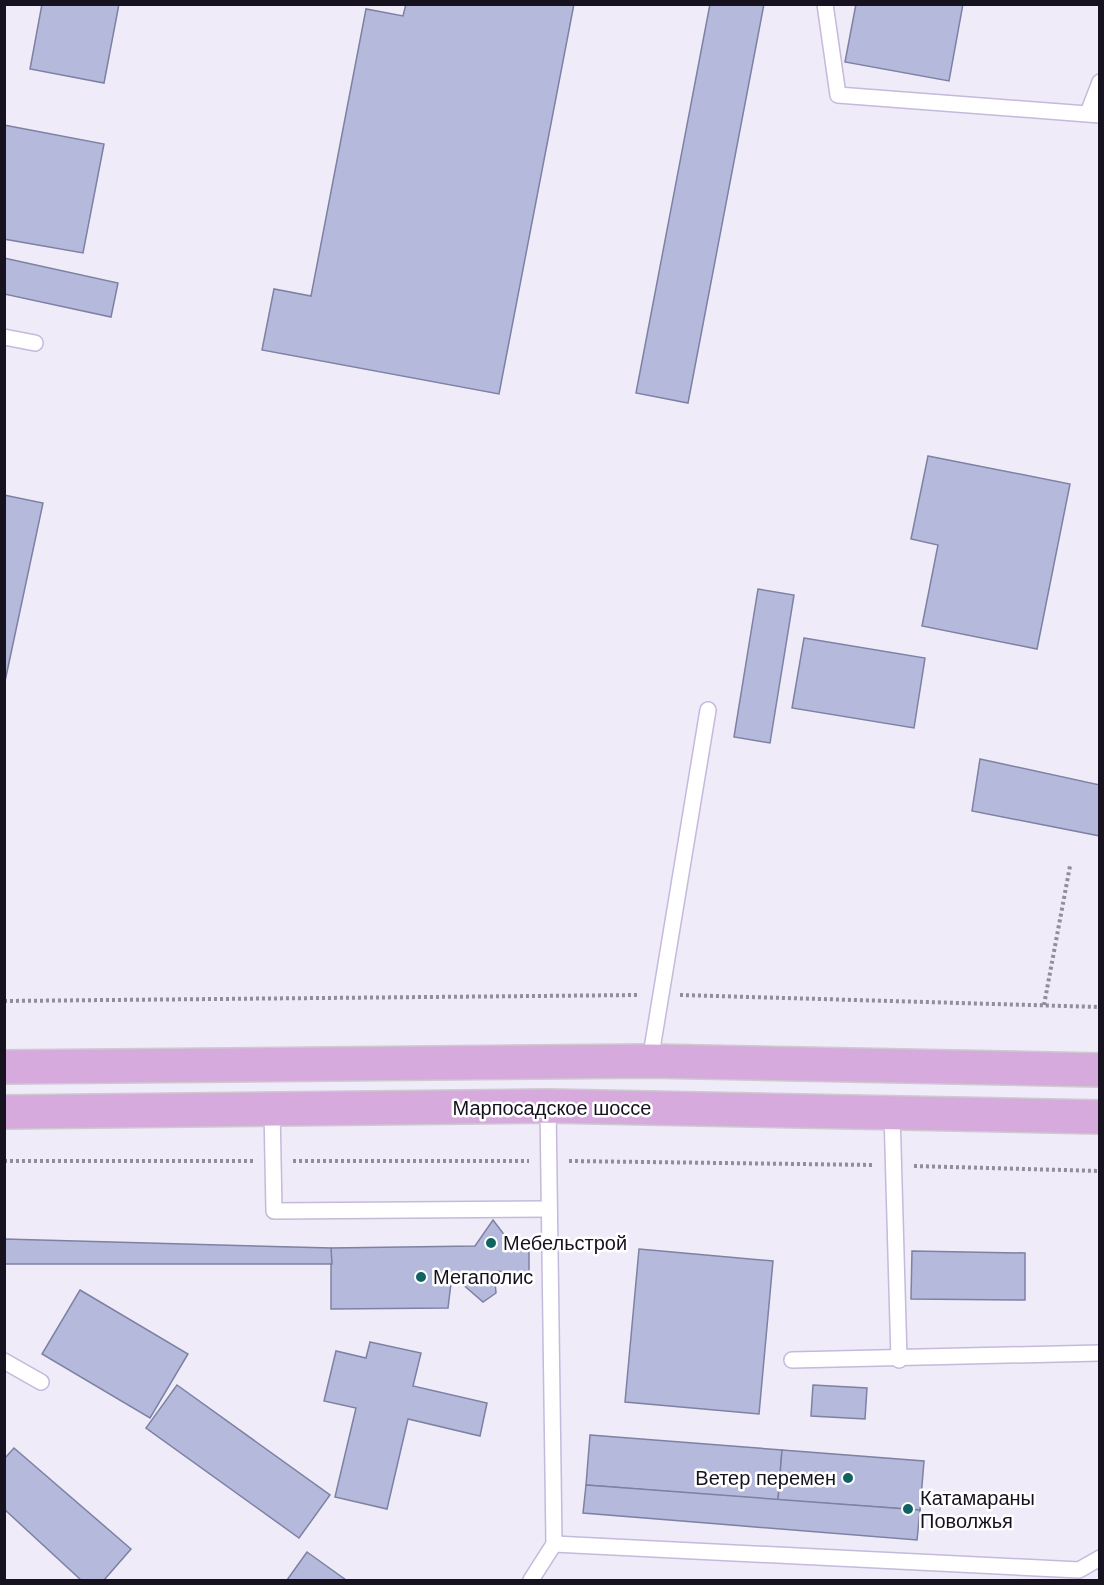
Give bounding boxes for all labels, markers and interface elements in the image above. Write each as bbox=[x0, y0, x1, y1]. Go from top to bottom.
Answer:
street label: Марпосадское шоссе bbox=[453, 1097, 651, 1119]
place label: Мебельстрой bbox=[503, 1232, 627, 1254]
marker: Мебельстрой bbox=[484, 1236, 498, 1250]
place label: Мегаполис bbox=[433, 1266, 533, 1288]
marker: Мегаполис bbox=[414, 1270, 428, 1284]
place label: Ветер перемен bbox=[695, 1467, 836, 1489]
marker: Ветер перемен bbox=[841, 1471, 855, 1485]
place label: Катамараны Поволжья bbox=[920, 1487, 1035, 1532]
marker: Катамараны Поволжья bbox=[901, 1502, 915, 1516]

